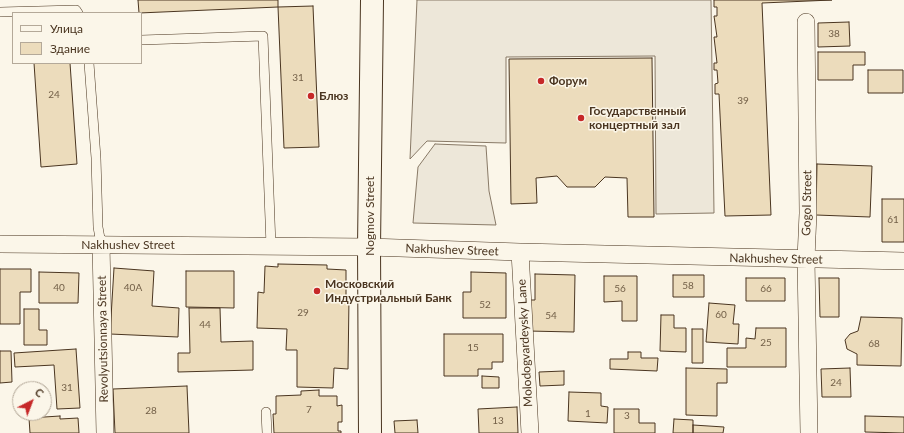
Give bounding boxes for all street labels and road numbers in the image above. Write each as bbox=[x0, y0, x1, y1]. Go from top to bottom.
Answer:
street label: Gogol Street bbox=[799, 170, 815, 236]
street label: Nogmov Street bbox=[363, 176, 377, 256]
street label: Nakhushev Street bbox=[81, 238, 175, 252]
street label: Nakhushev Street bbox=[405, 241, 499, 259]
street label: Nakhushev Street bbox=[729, 251, 823, 267]
street label: Revolyutsionnaya Street bbox=[95, 275, 111, 403]
street label: Molodogvardeysky Lane bbox=[514, 279, 536, 407]

